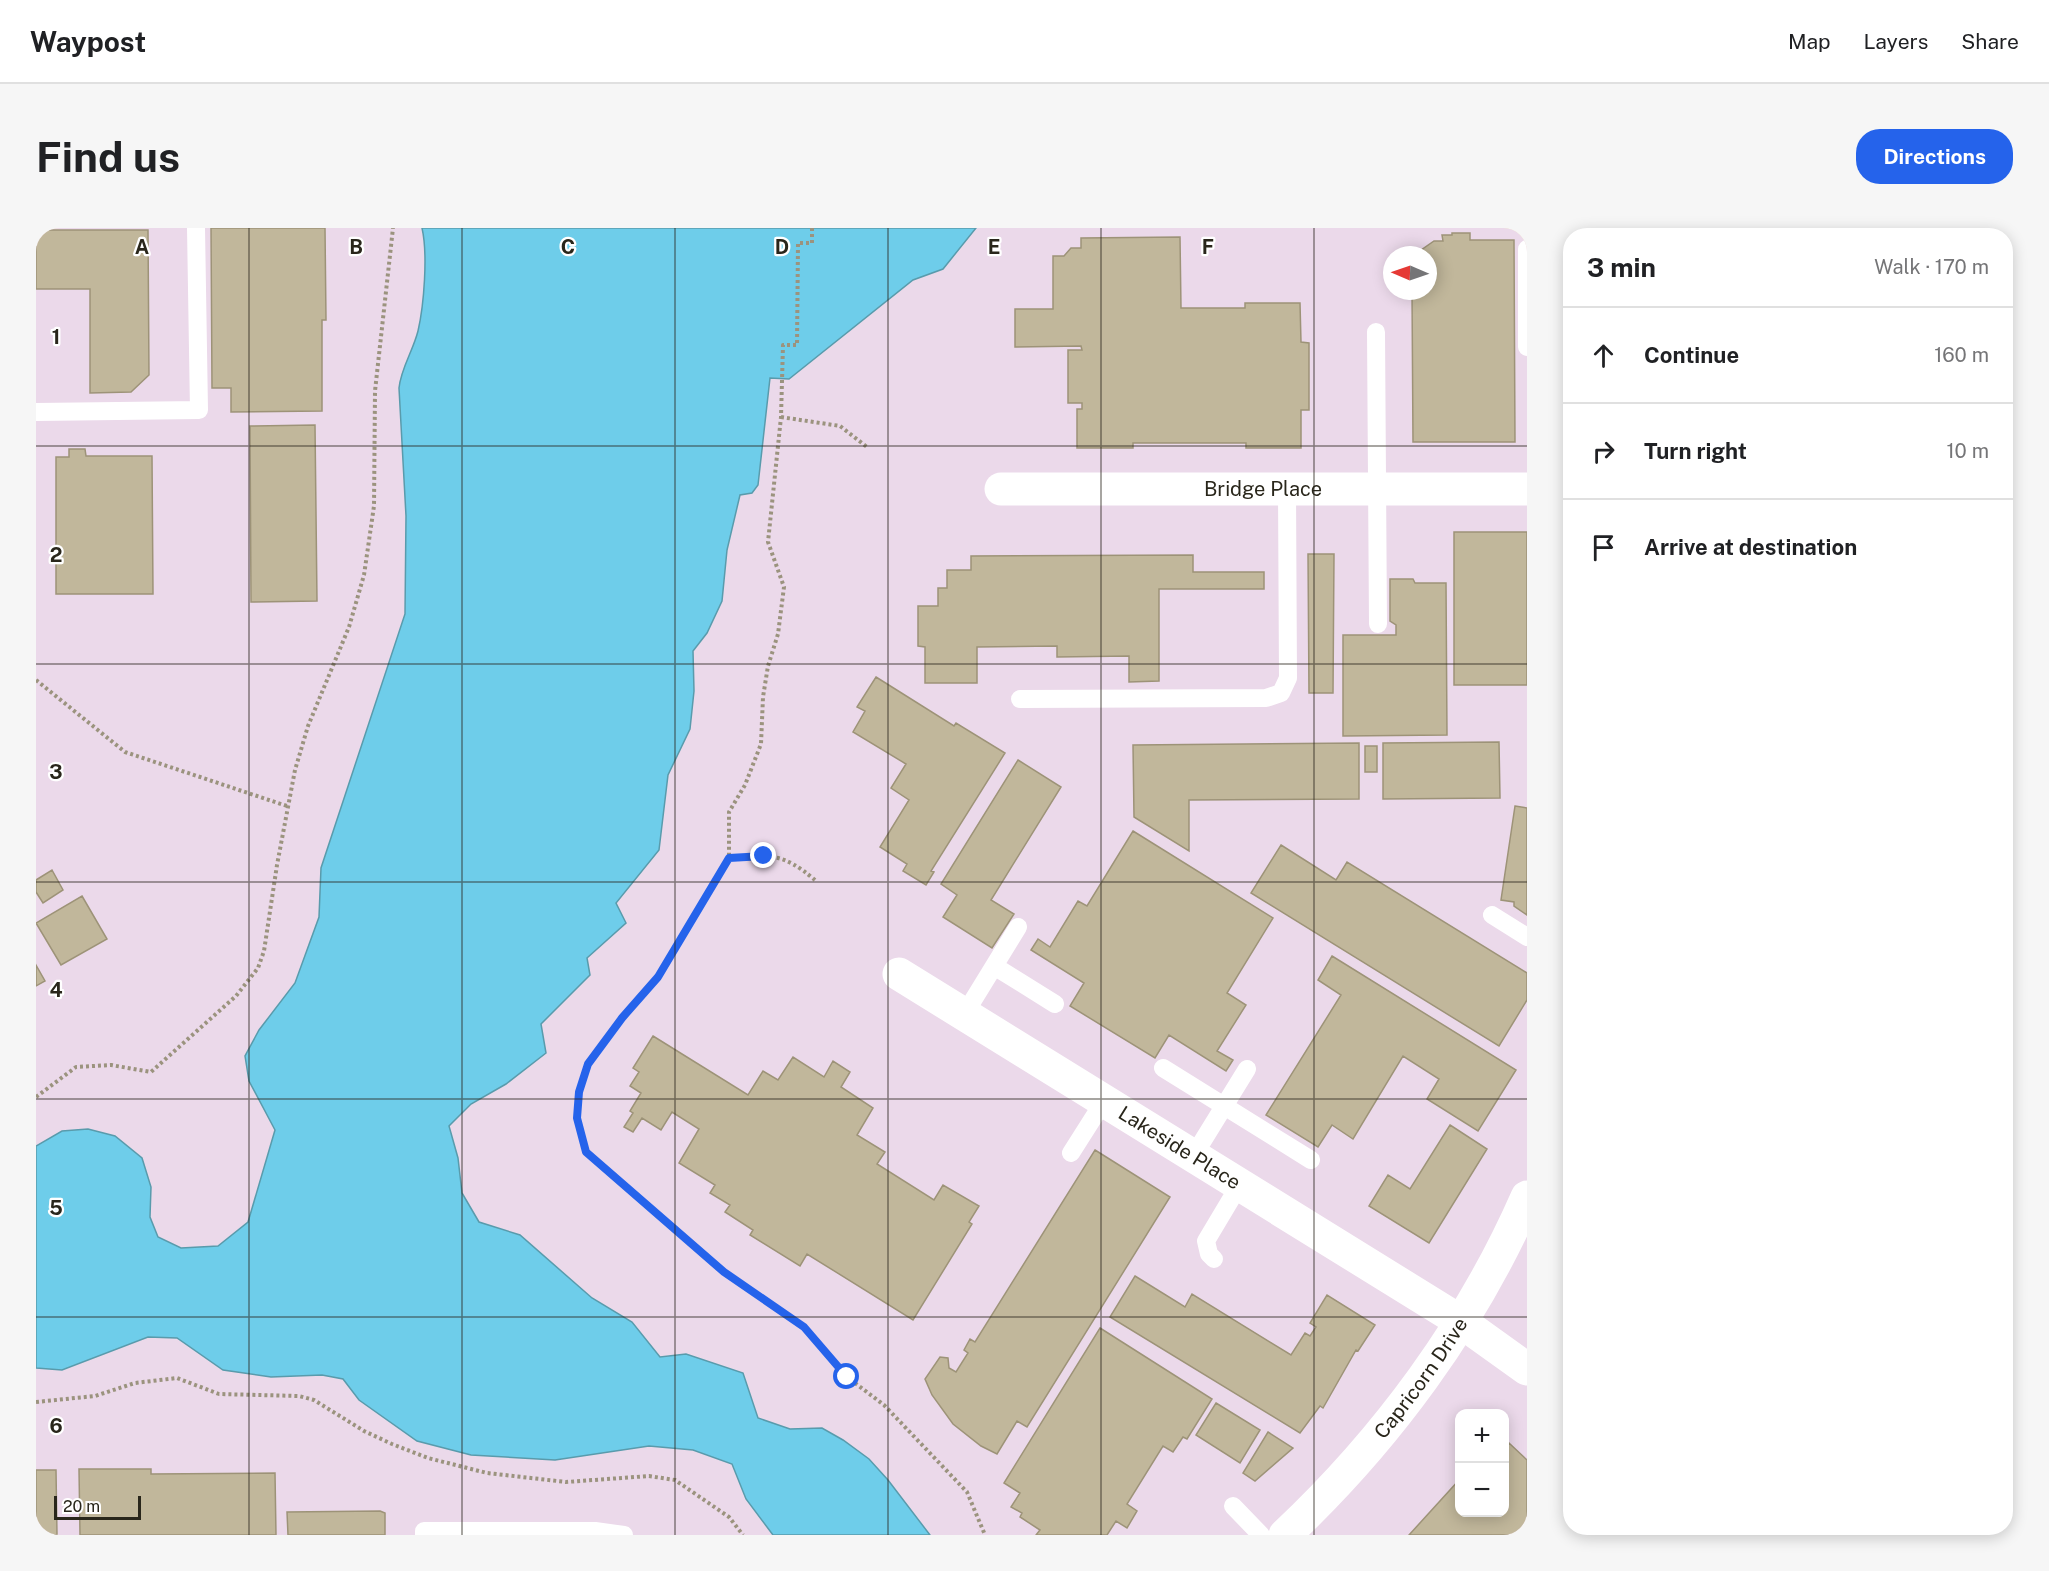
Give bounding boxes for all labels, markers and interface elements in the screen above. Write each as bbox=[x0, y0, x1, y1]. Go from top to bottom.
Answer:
text: Waypost bbox=[30, 25, 146, 58]
text: Map bbox=[1788, 29, 1831, 54]
text: Layers bbox=[1864, 29, 1928, 54]
text: Share bbox=[1961, 29, 2019, 54]
button: Directions bbox=[1856, 129, 2013, 184]
text: Find us bbox=[36, 132, 180, 181]
text: A bbox=[135, 235, 149, 259]
text: B bbox=[349, 235, 363, 259]
text: C bbox=[561, 235, 575, 259]
text: D bbox=[775, 235, 789, 259]
text: E bbox=[988, 235, 1000, 259]
text: F bbox=[1202, 235, 1214, 259]
north arrow bbox=[1383, 246, 1437, 300]
text: 3 min bbox=[1587, 252, 1656, 283]
text: Walk · 170 m bbox=[1874, 255, 1989, 279]
text: 1 bbox=[52, 325, 60, 349]
icon: ahead bbox=[1587, 339, 1620, 372]
text: Continue bbox=[1644, 342, 1739, 368]
text: 160 m bbox=[1934, 343, 1989, 367]
icon: right bbox=[1587, 435, 1620, 468]
text: Turn right bbox=[1644, 438, 1747, 464]
text: 10 m bbox=[1946, 439, 1989, 463]
street label: Bridge Place bbox=[1204, 477, 1322, 501]
icon: arrive bbox=[1587, 531, 1620, 564]
text: Arrive at destination bbox=[1644, 534, 1857, 560]
text: 2 bbox=[50, 543, 62, 567]
text: 3 bbox=[49, 760, 63, 784]
route end bbox=[750, 842, 776, 868]
text: 4 bbox=[49, 978, 63, 1002]
street label: Lakeside Place bbox=[1114, 1101, 1245, 1194]
text: 5 bbox=[49, 1196, 63, 1220]
street label: Capricorn Drive bbox=[1369, 1313, 1473, 1444]
route start bbox=[833, 1363, 859, 1389]
map controls bbox=[1455, 1409, 1509, 1517]
button: + bbox=[1455, 1409, 1509, 1463]
text: 6 bbox=[49, 1414, 63, 1438]
button: − bbox=[1455, 1463, 1509, 1517]
scale bar bbox=[54, 1493, 141, 1520]
text: 20 m bbox=[63, 1497, 100, 1516]

